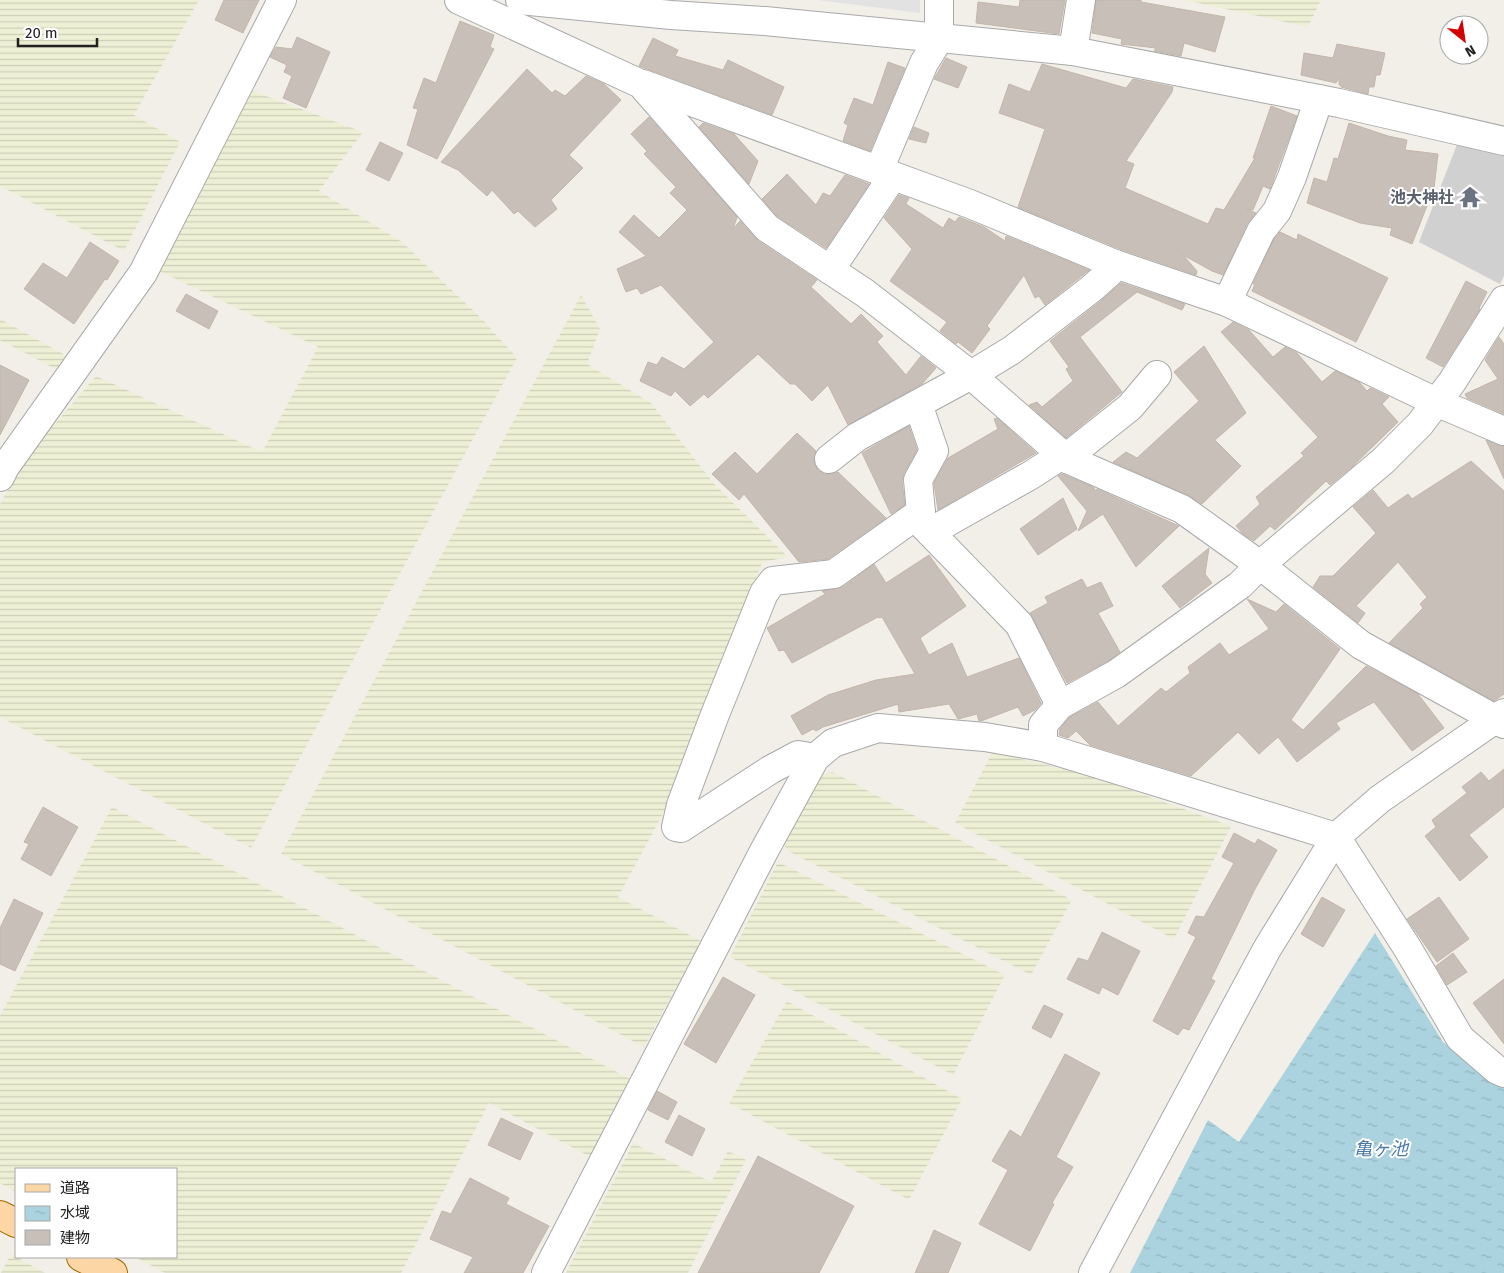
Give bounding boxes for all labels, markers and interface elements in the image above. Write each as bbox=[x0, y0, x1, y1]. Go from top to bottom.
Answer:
scale bar bbox=[18, 15, 96, 47]
north arrow bbox=[1439, 15, 1489, 65]
text: 20 m bbox=[25, 24, 58, 42]
text: N bbox=[1462, 41, 1479, 61]
temple icon: 池大神社 bbox=[1457, 184, 1483, 210]
place label: 池大神社 bbox=[1390, 188, 1454, 207]
water label: 亀ヶ池 bbox=[1354, 1138, 1410, 1160]
legend bbox=[15, 1168, 178, 1258]
text: 道路 bbox=[60, 1179, 90, 1197]
text: 水域 bbox=[60, 1204, 90, 1222]
text: 建物 bbox=[60, 1229, 90, 1247]

